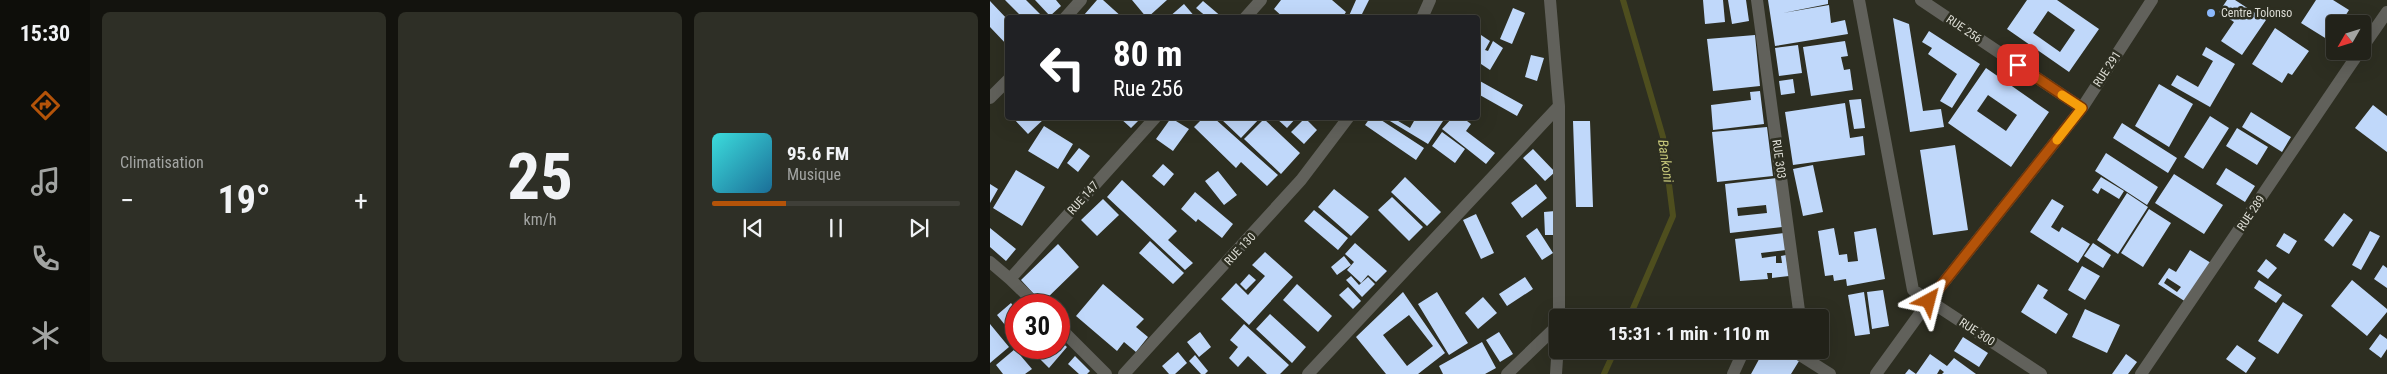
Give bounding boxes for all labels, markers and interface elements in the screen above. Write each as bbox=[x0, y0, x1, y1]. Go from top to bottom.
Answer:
place label: Centre Tolonso bbox=[2221, 6, 2292, 20]
marker: Centre Tolonso bbox=[2205, 7, 2217, 19]
street label: RUE 256 bbox=[1944, 12, 1984, 46]
north arrow bbox=[2326, 15, 2371, 60]
map controls bbox=[2326, 15, 2371, 60]
text: 15:30 bbox=[20, 21, 70, 46]
text: 80 m bbox=[1113, 34, 1182, 75]
icon: left bbox=[1030, 35, 1095, 100]
pin bbox=[1997, 44, 2039, 86]
street label: RUE 291 bbox=[2090, 49, 2124, 89]
icon: arrive bbox=[2004, 51, 2032, 79]
text: Rue 256 bbox=[1113, 76, 1183, 101]
icon: directions bbox=[28, 88, 63, 123]
street label: RUE 303 bbox=[1769, 138, 1789, 180]
text: 25 bbox=[507, 139, 573, 215]
water label: Bankoni bbox=[1655, 139, 1677, 184]
text: 95.6 FM bbox=[787, 142, 849, 165]
text: Climatisation bbox=[120, 153, 204, 172]
icon: music bbox=[28, 164, 63, 199]
text: Musique bbox=[787, 165, 841, 184]
text: 19° bbox=[217, 178, 271, 222]
street label: RUE 147 bbox=[1065, 179, 1101, 217]
text: − bbox=[120, 184, 134, 217]
text: + bbox=[354, 184, 368, 217]
street label: RUE 289 bbox=[2234, 193, 2268, 233]
text: km/h bbox=[524, 210, 556, 229]
icon: previous bbox=[739, 214, 767, 242]
icon: pause bbox=[822, 214, 850, 242]
icon: next bbox=[905, 214, 933, 242]
street label: RUE 130 bbox=[1221, 230, 1259, 268]
icon: phone bbox=[28, 241, 63, 276]
position arrow bbox=[1902, 274, 1954, 326]
speed limit sign: 30 bbox=[1005, 294, 1070, 359]
street label: RUE 300 bbox=[1957, 315, 1997, 349]
icon: climate bbox=[28, 318, 63, 353]
text: 15:31 · 1 min · 110 m bbox=[1608, 322, 1770, 345]

